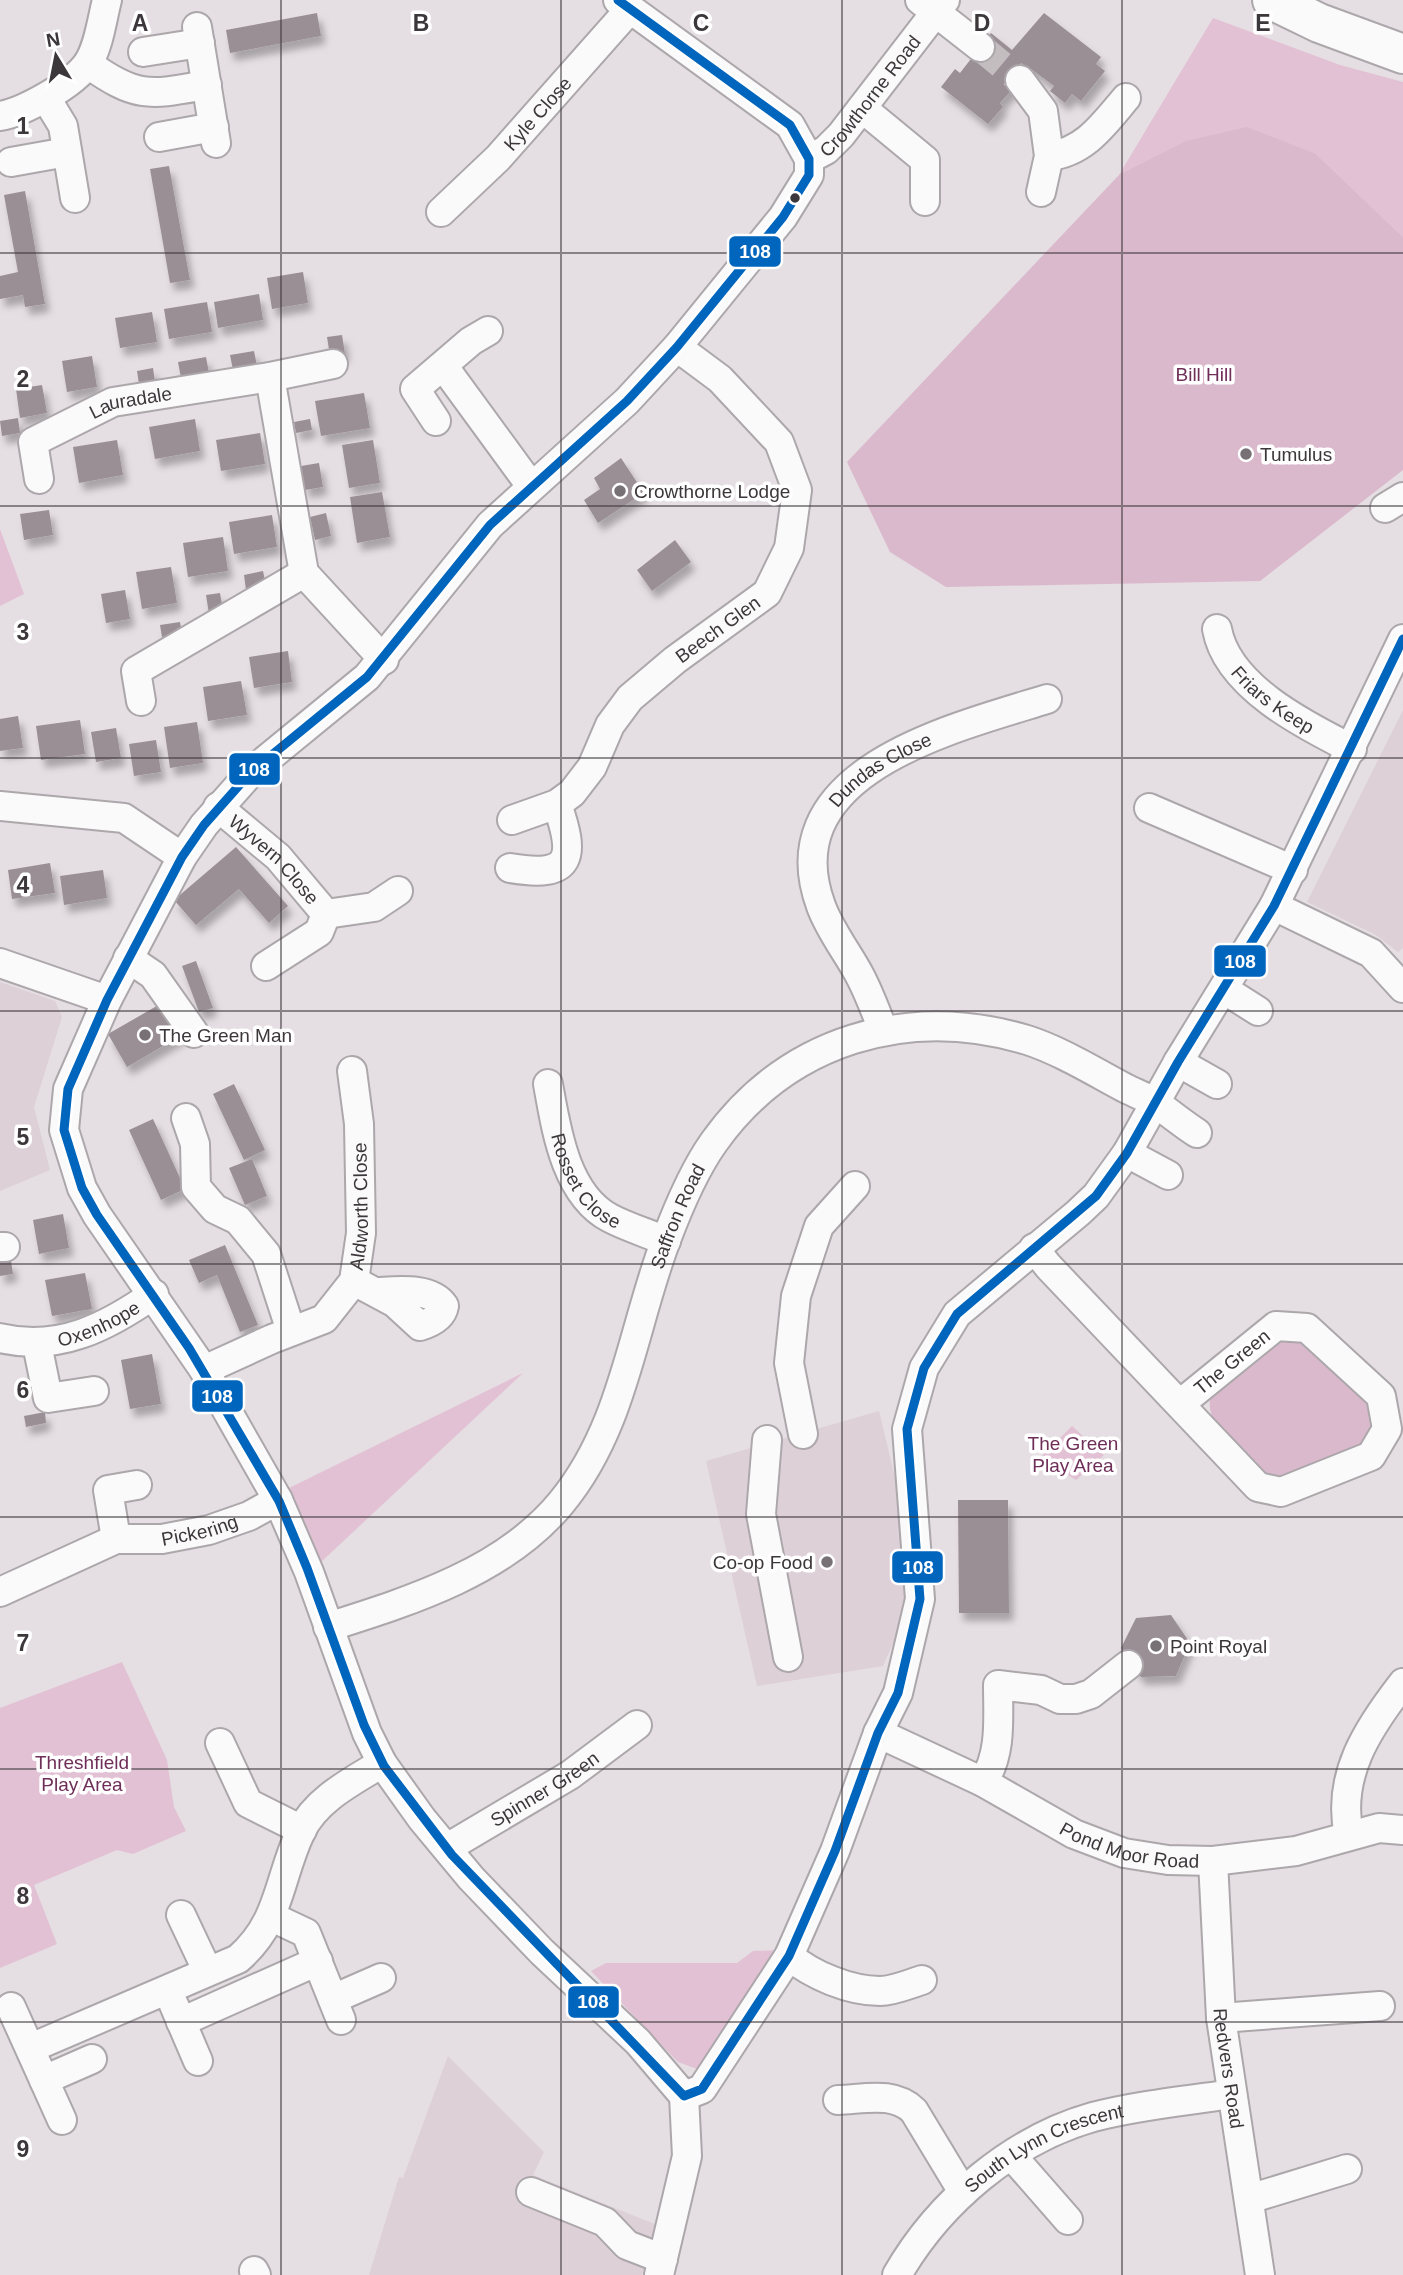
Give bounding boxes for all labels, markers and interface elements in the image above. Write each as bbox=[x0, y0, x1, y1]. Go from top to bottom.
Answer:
text: A bbox=[132, 10, 148, 36]
text: B bbox=[413, 10, 429, 36]
text: C bbox=[693, 10, 709, 36]
text: D bbox=[974, 10, 990, 36]
text: E bbox=[1255, 10, 1271, 36]
north arrow bbox=[21, 21, 91, 91]
text: N bbox=[45, 28, 62, 51]
street label: Crowthorne Road bbox=[815, 31, 924, 161]
street label: Kyle Close bbox=[499, 72, 575, 154]
text: 1 bbox=[17, 113, 30, 139]
unlabelled marker bbox=[788, 191, 802, 205]
line badge: 108 bbox=[728, 235, 782, 268]
text: 108 bbox=[739, 241, 771, 262]
park label: Bill Hill bbox=[1176, 364, 1233, 385]
text: 2 bbox=[17, 366, 29, 392]
street label: Lauradale bbox=[86, 382, 173, 423]
place label: Tumulus bbox=[1260, 444, 1332, 465]
marker: Tumulus bbox=[1238, 446, 1254, 462]
place label: Crowthorne Lodge bbox=[634, 481, 790, 502]
marker: Crowthorne Lodge bbox=[612, 483, 628, 499]
street label: Beech Glen bbox=[671, 591, 764, 667]
text: 3 bbox=[17, 619, 29, 645]
street label: Friars Keep bbox=[1227, 662, 1318, 738]
street label: Dundas Close bbox=[824, 728, 934, 811]
line badge: 108 bbox=[228, 752, 281, 786]
text: 108 bbox=[238, 759, 270, 780]
street label: Wyvern Close bbox=[225, 810, 323, 908]
text: 4 bbox=[17, 872, 30, 898]
line badge: 108 bbox=[1213, 944, 1267, 978]
text: 108 bbox=[1224, 951, 1256, 972]
place label: The Green Man bbox=[159, 1025, 292, 1046]
marker: The Green Man bbox=[137, 1027, 153, 1043]
text: 5 bbox=[17, 1124, 30, 1150]
street label: Rosset Close bbox=[548, 1131, 624, 1232]
street label: Aldworth Close bbox=[345, 1142, 372, 1271]
street label: Saffron Road bbox=[646, 1160, 709, 1271]
street label: Oxenhope bbox=[55, 1296, 143, 1350]
street label: The Green bbox=[1190, 1325, 1274, 1399]
text: 6 bbox=[17, 1377, 29, 1403]
line badge: 108 bbox=[191, 1379, 244, 1413]
text: 108 bbox=[201, 1386, 233, 1407]
park label: The Green Play Area bbox=[1028, 1433, 1118, 1476]
street label: Pickering bbox=[159, 1510, 241, 1549]
line badge: 108 bbox=[891, 1550, 944, 1584]
place label: Co-op Food bbox=[713, 1552, 813, 1573]
marker: Co-op Food bbox=[819, 1554, 835, 1570]
text: 108 bbox=[902, 1557, 934, 1578]
text: 7 bbox=[17, 1630, 29, 1656]
place label: Point Royal bbox=[1170, 1636, 1267, 1657]
marker: Point Royal bbox=[1148, 1638, 1164, 1654]
street label: Spinner Green bbox=[486, 1747, 603, 1830]
park label: Threshfield Play Area bbox=[35, 1752, 129, 1795]
street label: Pond Moor Road bbox=[1056, 1818, 1199, 1871]
text: 8 bbox=[17, 1883, 30, 1909]
line badge: 108 bbox=[567, 1985, 620, 2019]
text: 108 bbox=[577, 1991, 609, 2012]
street label: Redvers Road bbox=[1210, 2008, 1248, 2130]
street label: South Lynn Crescent bbox=[960, 2100, 1126, 2197]
text: 9 bbox=[17, 2136, 29, 2162]

